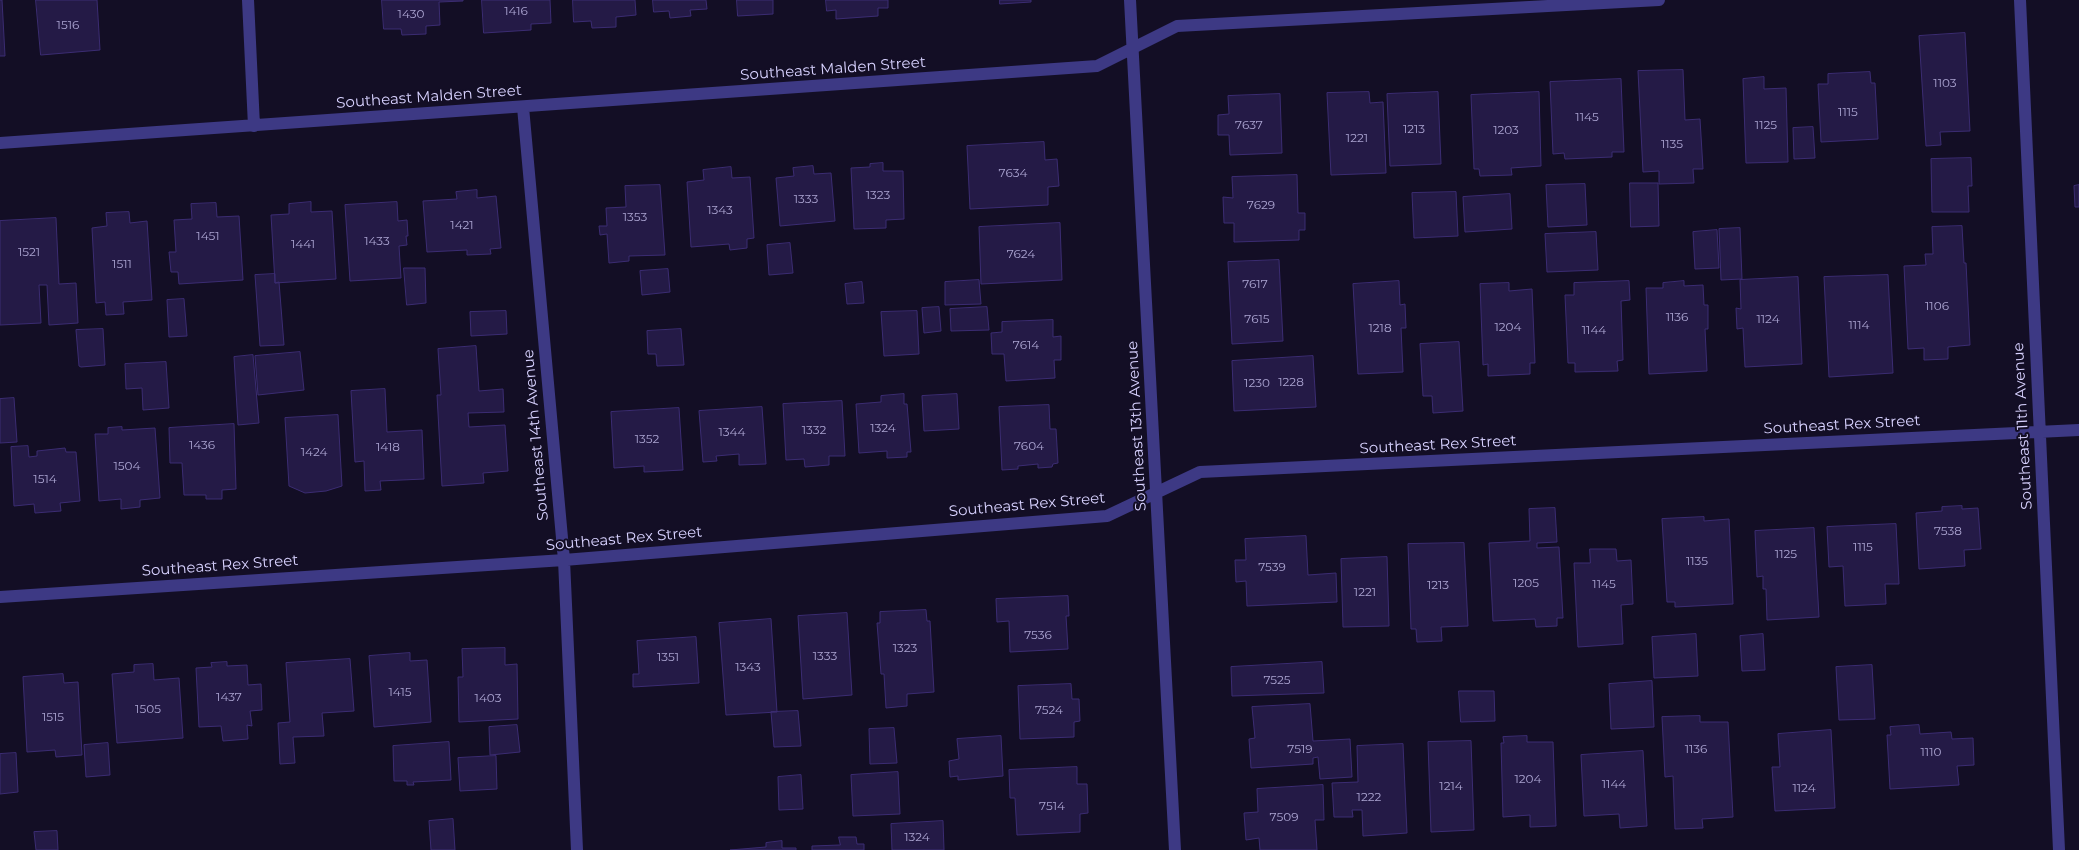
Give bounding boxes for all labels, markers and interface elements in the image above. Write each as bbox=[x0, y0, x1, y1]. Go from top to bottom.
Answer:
house number: 1416 bbox=[504, 4, 528, 18]
house number: 1430 bbox=[398, 7, 424, 21]
house number: 1516 bbox=[57, 18, 79, 32]
street label: Southeast Malden Street bbox=[740, 54, 926, 84]
house number: 1103 bbox=[1933, 76, 1957, 90]
street label: Southeast Malden Street bbox=[336, 82, 522, 112]
house number: 1115 bbox=[1838, 105, 1858, 119]
house number: 1145 bbox=[1575, 110, 1599, 124]
house number: 7637 bbox=[1235, 118, 1263, 132]
house number: 1125 bbox=[1755, 118, 1777, 132]
house number: 1213 bbox=[1403, 122, 1425, 136]
house number: 1203 bbox=[1493, 123, 1519, 137]
house number: 1221 bbox=[1346, 131, 1368, 145]
house number: 1135 bbox=[1661, 137, 1683, 151]
house number: 7634 bbox=[999, 166, 1027, 180]
house number: 1323 bbox=[866, 188, 890, 202]
house number: 1333 bbox=[794, 192, 818, 206]
house number: 7629 bbox=[1247, 198, 1275, 212]
house number: 1343 bbox=[707, 203, 733, 217]
house number: 1353 bbox=[623, 210, 647, 224]
house number: 1421 bbox=[450, 218, 474, 232]
house number: 1451 bbox=[196, 229, 220, 243]
house number: 1433 bbox=[364, 234, 390, 248]
house number: 1441 bbox=[291, 237, 315, 251]
house number: 1521 bbox=[18, 245, 40, 259]
house number: 7624 bbox=[1007, 247, 1035, 261]
house number: 1511 bbox=[112, 257, 132, 271]
house number: 7617 bbox=[1242, 277, 1268, 291]
house number: 1106 bbox=[1925, 299, 1949, 313]
house number: 1136 bbox=[1666, 310, 1688, 324]
house number: 7615 bbox=[1244, 312, 1270, 326]
house number: 1124 bbox=[1756, 312, 1780, 326]
house number: 1114 bbox=[1849, 318, 1869, 332]
house number: 1204 bbox=[1495, 320, 1521, 334]
house number: 1218 bbox=[1368, 321, 1392, 335]
house number: 1144 bbox=[1582, 323, 1606, 337]
house number: 7614 bbox=[1013, 338, 1039, 352]
street label: Southeast 13th Avenue bbox=[1124, 340, 1150, 512]
street label: Southeast 11th Avenue bbox=[2010, 342, 2036, 510]
street label: Southeast 14th Avenue bbox=[520, 349, 552, 521]
house number: 1228 bbox=[1278, 375, 1304, 389]
house number: 1230 bbox=[1244, 376, 1270, 390]
street label: Southeast Rex Street bbox=[1763, 412, 1921, 438]
house number: 1324 bbox=[870, 421, 896, 435]
house number: 1332 bbox=[802, 423, 826, 437]
house number: 1344 bbox=[719, 425, 745, 439]
house number: 1352 bbox=[635, 432, 659, 446]
street label: Southeast Rex Street bbox=[1359, 432, 1517, 458]
house number: 1436 bbox=[189, 438, 215, 452]
house number: 7604 bbox=[1014, 439, 1044, 453]
house number: 1418 bbox=[376, 440, 400, 454]
house number: 1424 bbox=[301, 445, 327, 459]
house number: 1504 bbox=[114, 459, 140, 473]
house number: 1514 bbox=[33, 472, 57, 486]
street label: Southeast Rex Street bbox=[948, 489, 1106, 521]
street label: Southeast Rex Street bbox=[545, 523, 703, 555]
house number: 7538 bbox=[1934, 524, 1962, 538]
house number: 1115 bbox=[1853, 540, 1873, 554]
house number: 1125 bbox=[1775, 547, 1797, 561]
street label: Southeast Rex Street bbox=[141, 552, 299, 580]
house number: 1135 bbox=[1686, 554, 1708, 568]
house number: 7539 bbox=[1258, 560, 1286, 574]
house number: 1205 bbox=[1513, 576, 1539, 590]
house number: 1145 bbox=[1592, 577, 1616, 591]
house number: 1213 bbox=[1427, 578, 1449, 592]
house number: 1221 bbox=[1354, 585, 1376, 599]
house number: 7536 bbox=[1024, 628, 1052, 642]
house number: 1323 bbox=[893, 641, 917, 655]
house number: 1333 bbox=[813, 649, 837, 663]
house number: 1351 bbox=[657, 650, 679, 664]
house number: 1343 bbox=[735, 660, 761, 674]
house number: 7525 bbox=[1263, 673, 1291, 687]
house number: 1415 bbox=[388, 685, 412, 699]
house number: 1437 bbox=[216, 690, 242, 704]
house number: 1403 bbox=[475, 691, 501, 705]
house number: 1505 bbox=[135, 702, 161, 716]
house number: 7524 bbox=[1035, 703, 1063, 717]
house number: 1515 bbox=[42, 710, 64, 724]
house number: 7519 bbox=[1287, 742, 1313, 756]
house number: 1136 bbox=[1685, 742, 1707, 756]
house number: 1110 bbox=[1921, 745, 1941, 759]
house number: 1204 bbox=[1515, 772, 1541, 786]
house number: 1144 bbox=[1602, 777, 1626, 791]
house number: 1214 bbox=[1439, 779, 1463, 793]
house number: 1124 bbox=[1792, 781, 1816, 795]
house number: 1222 bbox=[1357, 790, 1381, 804]
house number: 7514 bbox=[1039, 799, 1065, 813]
house number: 7509 bbox=[1270, 810, 1298, 824]
house number: 1324 bbox=[904, 830, 930, 844]

